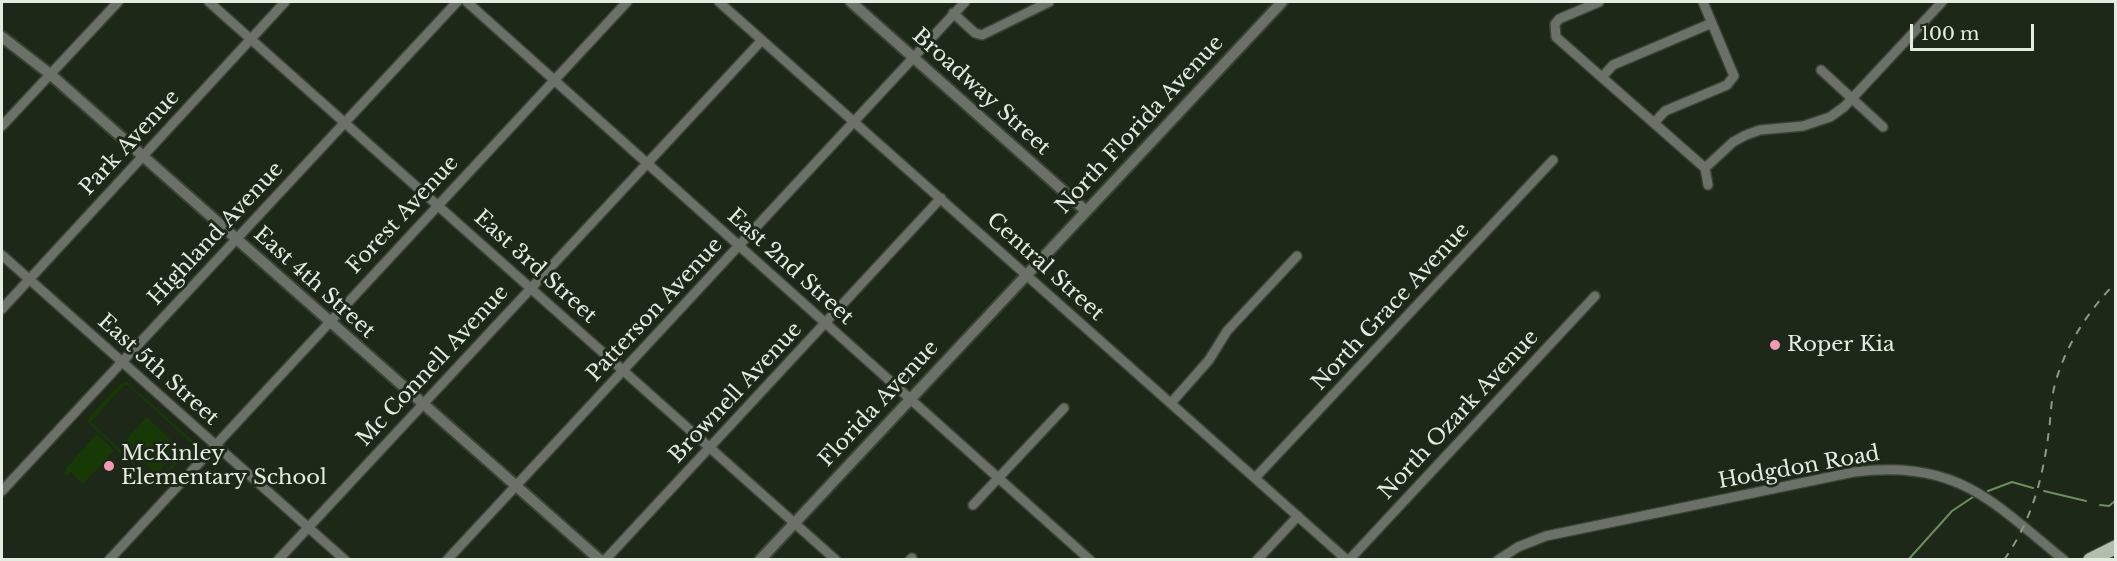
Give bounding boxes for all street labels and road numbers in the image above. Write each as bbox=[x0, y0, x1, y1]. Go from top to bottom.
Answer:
street label: Broadway Street bbox=[907, 23, 1055, 161]
street label: North Florida Avenue bbox=[1051, 31, 1229, 219]
street label: Park Avenue bbox=[75, 85, 185, 201]
street label: Forest Avenue bbox=[342, 151, 464, 279]
street label: Highland Avenue bbox=[143, 157, 289, 311]
street label: East 2nd Street bbox=[722, 204, 858, 330]
street label: East 3rd Street bbox=[468, 205, 602, 329]
street label: Central Street bbox=[981, 208, 1109, 326]
street label: North Grace Avenue bbox=[1307, 218, 1475, 396]
street label: East 4th Street bbox=[248, 222, 380, 344]
street label: Patterson Avenue bbox=[582, 233, 728, 387]
street label: Mc Connell Avenue bbox=[352, 280, 514, 452]
street label: East 5th Street bbox=[92, 309, 224, 431]
street label: Brownell Avenue bbox=[664, 317, 808, 469]
street label: North Ozark Avenue bbox=[1374, 325, 1544, 505]
street label: Florida Avenue bbox=[814, 336, 944, 472]
street label: Hodgdon Road bbox=[1716, 441, 1882, 495]

